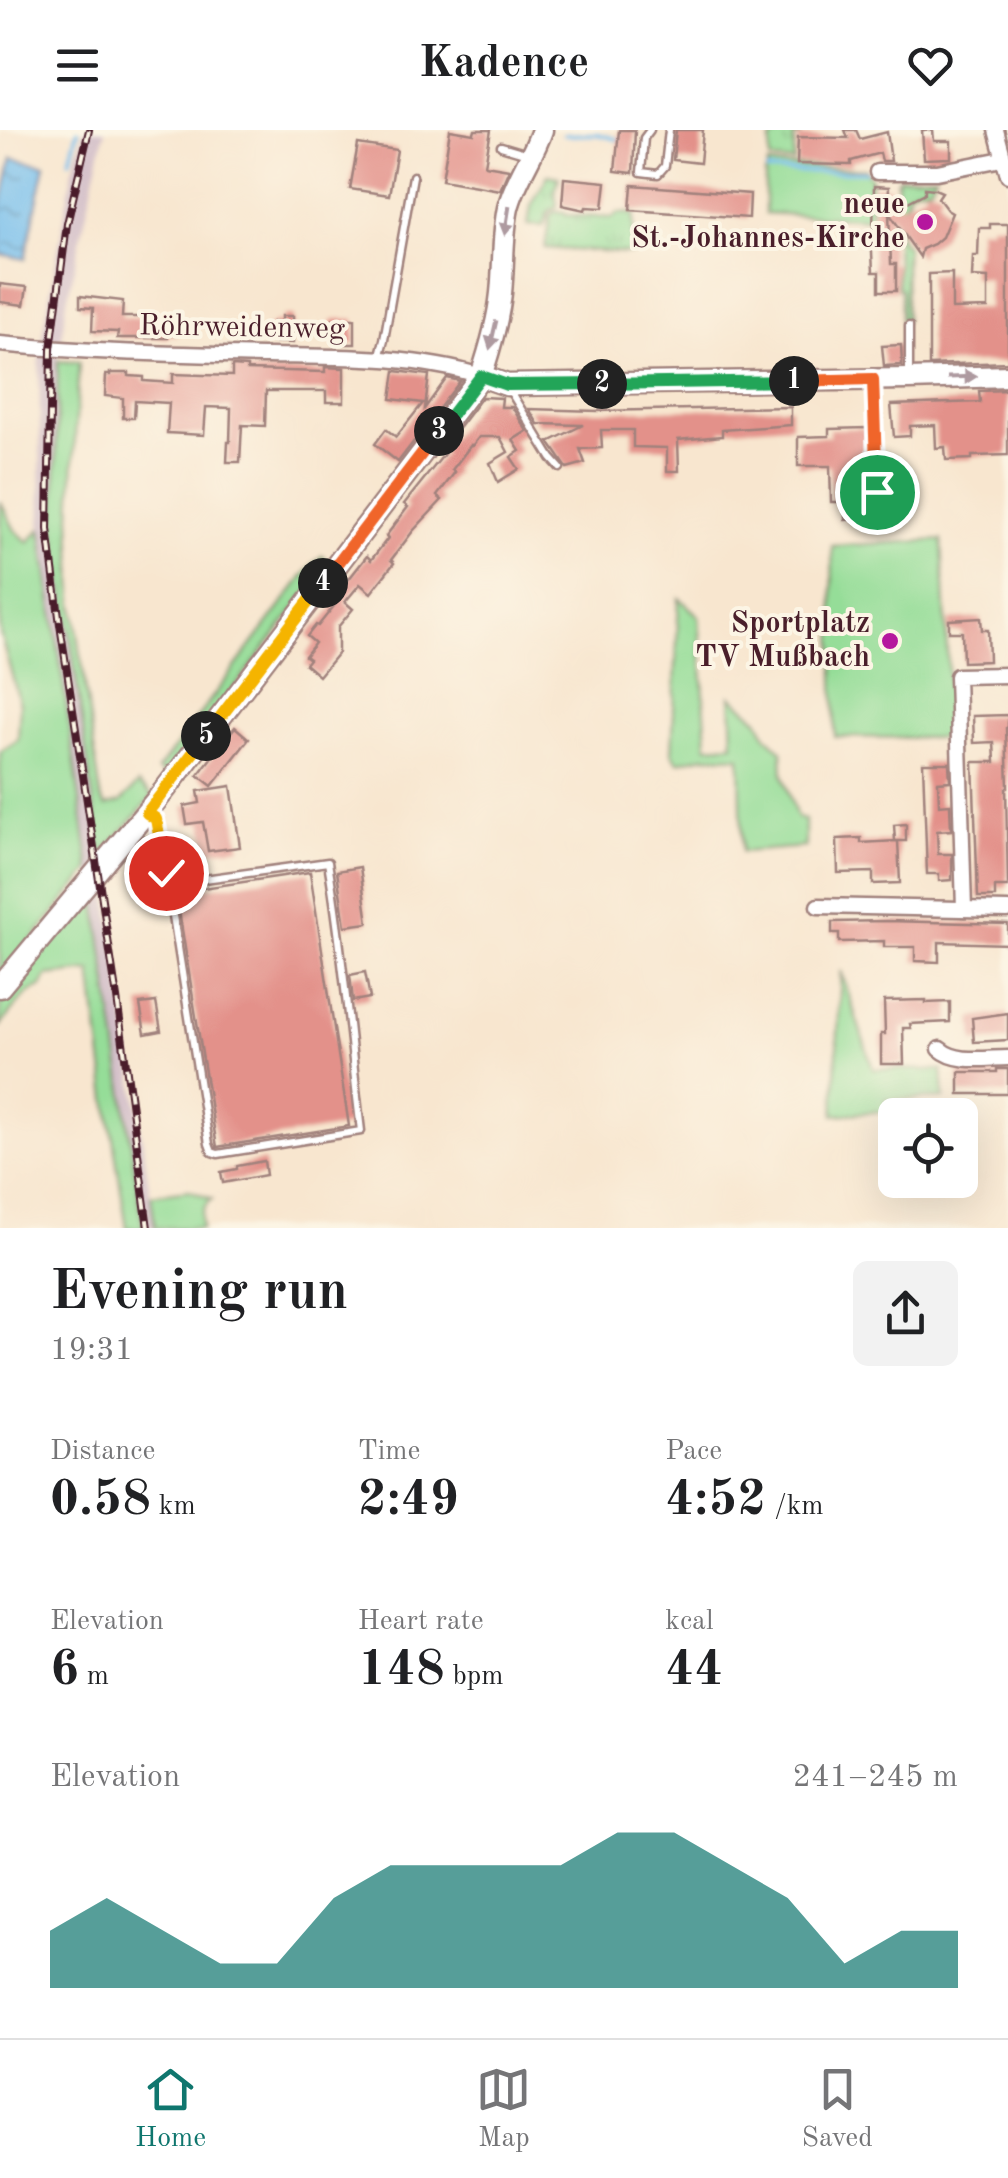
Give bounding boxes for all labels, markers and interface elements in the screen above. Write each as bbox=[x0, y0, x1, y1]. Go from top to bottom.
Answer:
icon: menu bbox=[50, 38, 105, 93]
icon: heart bbox=[903, 38, 958, 93]
text: Kadence bbox=[419, 42, 589, 87]
place label: neue St.-Johannes-Kirche bbox=[631, 190, 905, 254]
one-way arrow bbox=[499, 206, 514, 238]
marker: neue St.-Johannes-Kirche bbox=[914, 211, 936, 233]
street label: Röhrweidenweg bbox=[139, 311, 345, 345]
one-way arrow bbox=[485, 319, 500, 350]
pin: 1 bbox=[769, 356, 819, 406]
pin: 2 bbox=[577, 359, 627, 409]
text: 1 bbox=[786, 367, 802, 395]
one-way arrow bbox=[946, 369, 978, 385]
text: 2 bbox=[594, 370, 610, 398]
pin: 3 bbox=[414, 406, 464, 456]
text: 3 bbox=[431, 417, 447, 445]
pin bbox=[835, 450, 920, 535]
icon: arrive bbox=[850, 465, 905, 520]
pin: 4 bbox=[298, 558, 348, 608]
text: 4 bbox=[315, 569, 331, 597]
place label: Sportplatz TV Mußbach bbox=[695, 609, 870, 673]
marker: Sportplatz TV Mußbach bbox=[879, 630, 901, 652]
pin: 5 bbox=[181, 711, 231, 761]
text: 5 bbox=[198, 722, 214, 750]
pin bbox=[124, 831, 209, 916]
icon: check bbox=[139, 846, 194, 901]
map controls bbox=[878, 1098, 978, 1198]
button: locate bbox=[878, 1098, 978, 1198]
button: share bbox=[853, 1261, 958, 1366]
text: Evening run bbox=[50, 1266, 348, 1321]
text: 19:31 bbox=[50, 1335, 133, 1367]
text: Distance bbox=[50, 1438, 155, 1466]
text: Time bbox=[358, 1438, 420, 1466]
text: Pace bbox=[665, 1438, 722, 1466]
text: 0.58 bbox=[50, 1476, 151, 1526]
text: 2:49 bbox=[358, 1476, 459, 1526]
text: 4:52 bbox=[665, 1476, 766, 1526]
text: km bbox=[151, 1493, 196, 1521]
text: /km bbox=[766, 1493, 824, 1521]
text: Elevation bbox=[50, 1608, 164, 1636]
text: Heart rate bbox=[358, 1608, 484, 1636]
text: kcal bbox=[665, 1608, 714, 1636]
text: 6 bbox=[50, 1646, 79, 1696]
text: 148 bbox=[358, 1646, 445, 1696]
text: 44 bbox=[665, 1646, 723, 1696]
text: m bbox=[79, 1663, 109, 1691]
text: bpm bbox=[445, 1663, 504, 1691]
text: Elevation bbox=[50, 1762, 180, 1794]
text: 241–245 m bbox=[792, 1762, 958, 1794]
tab: Home bbox=[135, 2062, 206, 2157]
tab: Map bbox=[476, 2062, 531, 2157]
tab: Saved bbox=[802, 2062, 873, 2157]

